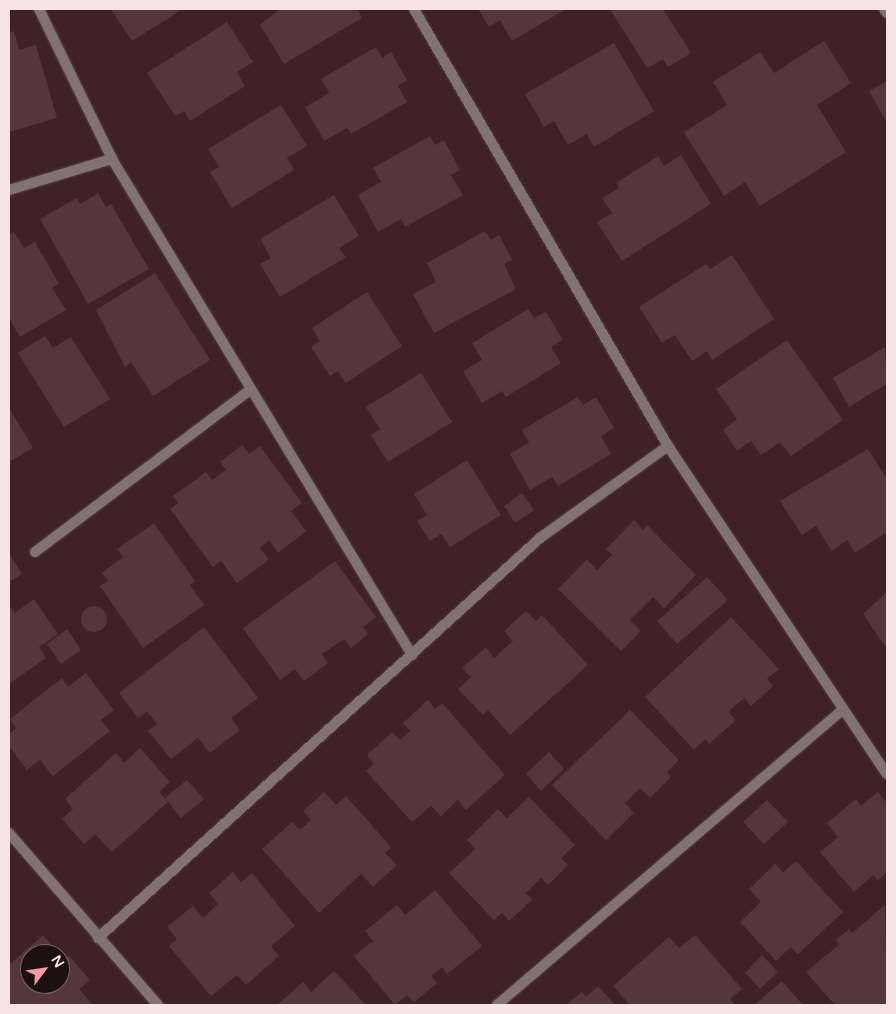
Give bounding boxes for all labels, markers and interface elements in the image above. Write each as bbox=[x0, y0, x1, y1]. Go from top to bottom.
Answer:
north arrow bbox=[20, 944, 70, 994]
text: N bbox=[47, 952, 68, 971]

